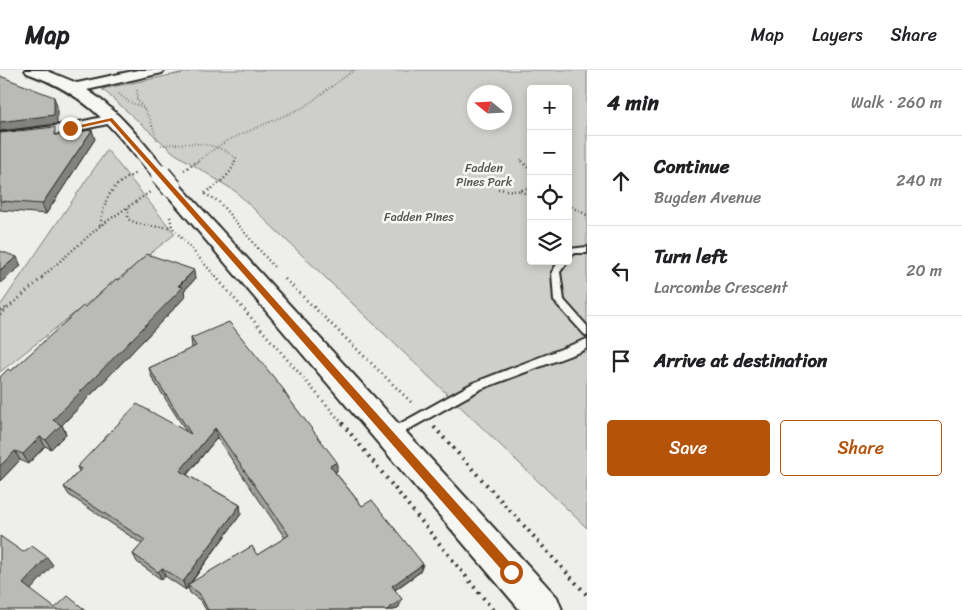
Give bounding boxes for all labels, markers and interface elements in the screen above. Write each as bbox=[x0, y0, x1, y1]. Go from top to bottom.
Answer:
text: Map bbox=[25, 14, 69, 56]
text: Map bbox=[751, 19, 784, 51]
text: Layers bbox=[812, 19, 863, 51]
text: Share bbox=[891, 19, 937, 51]
text: 4 min bbox=[607, 84, 659, 122]
north arrow bbox=[467, 85, 512, 130]
map controls bbox=[527, 85, 572, 265]
button: + bbox=[527, 85, 572, 130]
text: Walk · 260 m bbox=[851, 88, 942, 117]
route end bbox=[59, 117, 82, 140]
button: − bbox=[527, 130, 572, 175]
text: Continue bbox=[654, 150, 730, 183]
park label: Fadden Pines Park bbox=[456, 157, 513, 193]
text: 240 m bbox=[896, 166, 942, 195]
icon: ahead bbox=[607, 167, 635, 195]
button: locate bbox=[527, 175, 572, 220]
text: Bugden Avenue bbox=[654, 183, 761, 212]
park label: Fadden Pines bbox=[384, 206, 454, 228]
button: layers bbox=[527, 220, 572, 265]
text: Turn left bbox=[654, 240, 727, 273]
text: 20 m bbox=[906, 256, 942, 285]
icon: left bbox=[607, 257, 635, 285]
text: Larcombe Crescent bbox=[654, 273, 788, 302]
text: Arrive at destination bbox=[654, 344, 827, 377]
icon: arrive bbox=[607, 347, 635, 375]
button: Save bbox=[607, 420, 770, 476]
button: Share bbox=[780, 420, 942, 476]
route start bbox=[500, 561, 523, 584]

